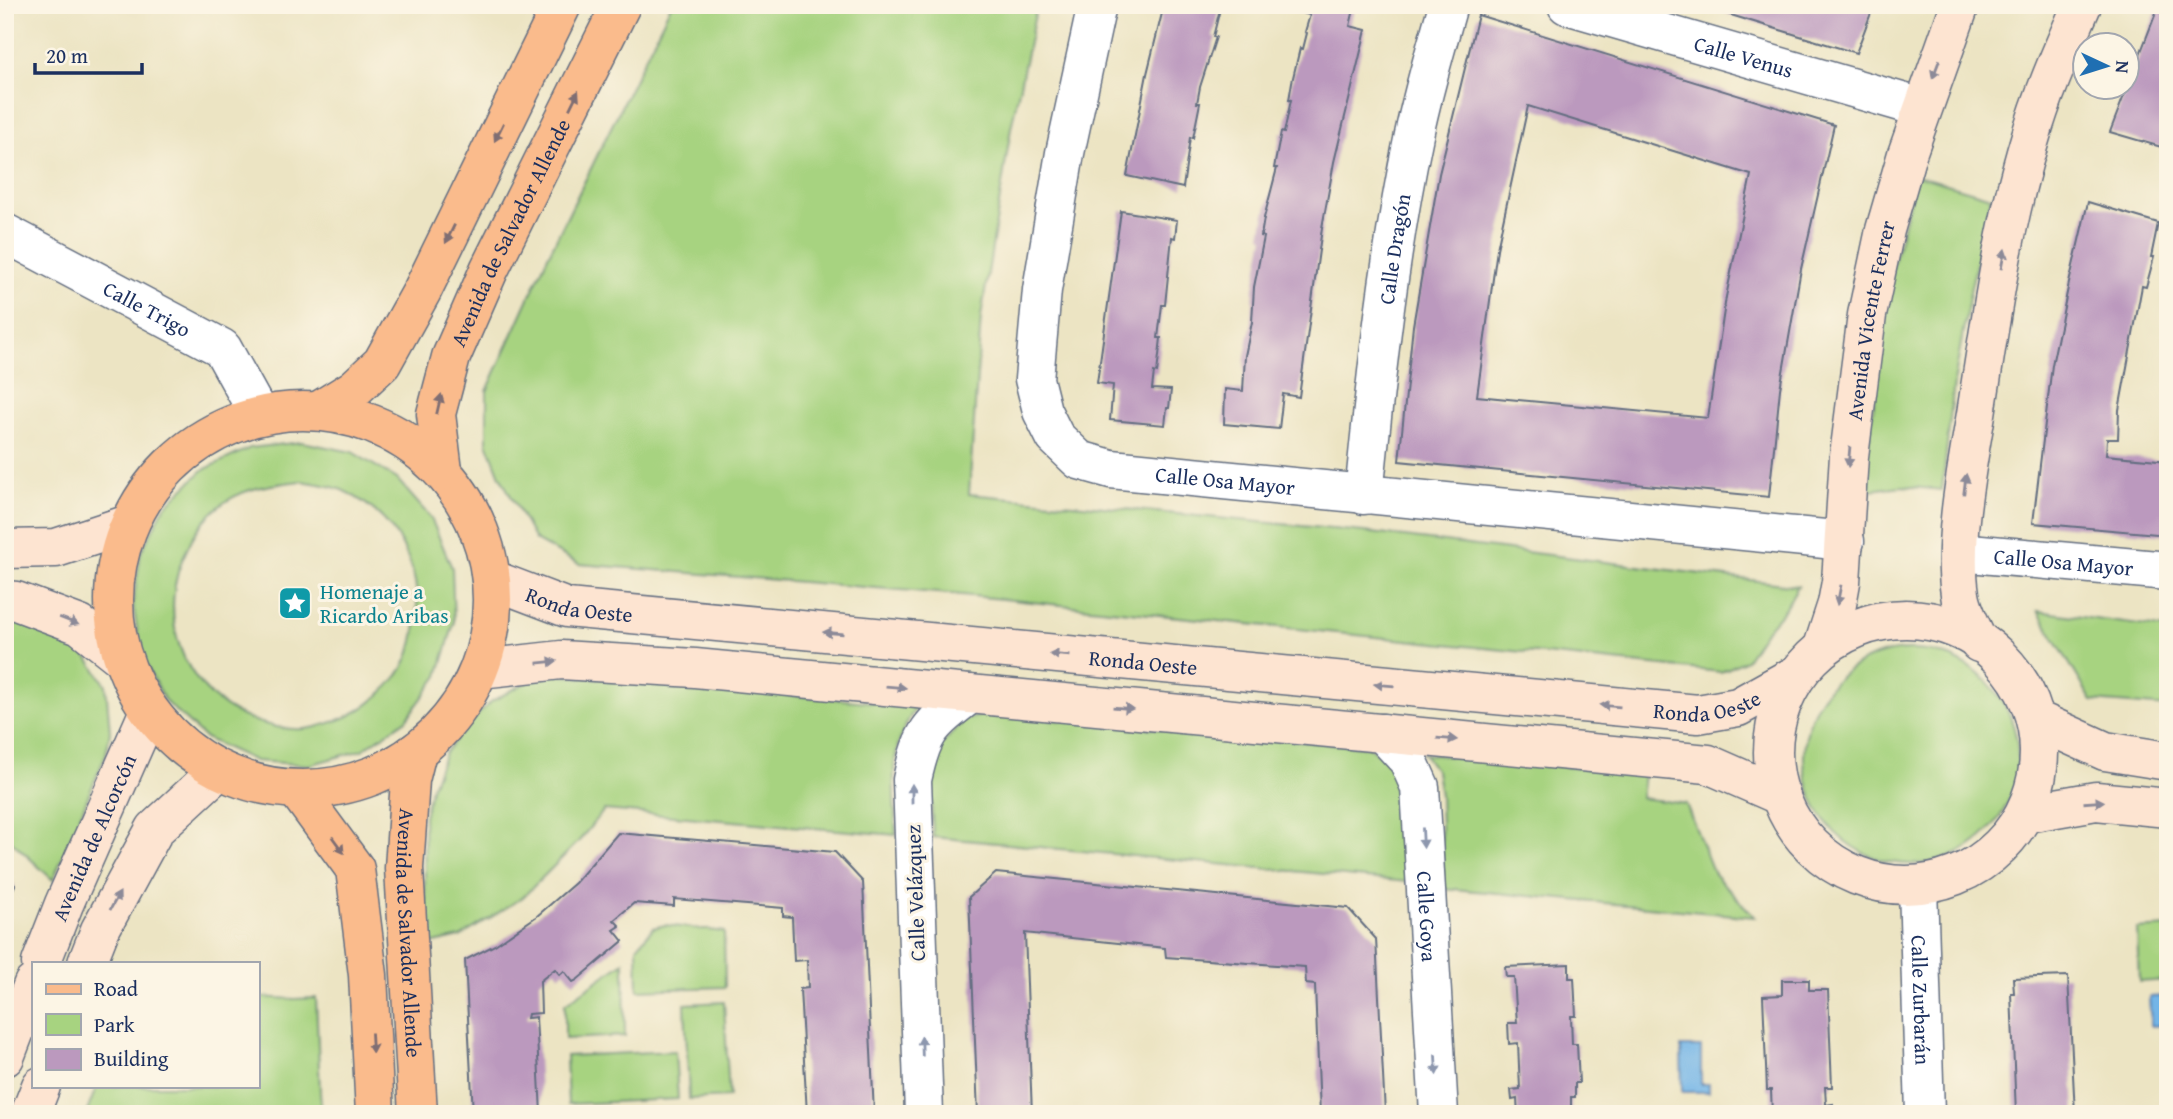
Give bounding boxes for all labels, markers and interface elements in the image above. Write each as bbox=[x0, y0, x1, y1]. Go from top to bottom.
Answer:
street label: Calle Venus bbox=[1691, 27, 1797, 85]
scale bar bbox=[35, 32, 142, 76]
north arrow bbox=[2072, 32, 2142, 102]
text: 20 m bbox=[46, 40, 88, 71]
one-way arrow bbox=[1931, 59, 1942, 80]
text: N bbox=[2109, 60, 2137, 75]
one-way arrow bbox=[568, 89, 580, 109]
street label: Avenida de Salvador Allende bbox=[442, 113, 578, 351]
one-way arrow bbox=[494, 122, 505, 142]
street label: Calle Dragón bbox=[1370, 191, 1418, 306]
street label: Avenida Vicente Ferrer bbox=[1838, 216, 1903, 422]
one-way arrow bbox=[444, 224, 455, 244]
one-way arrow bbox=[1997, 248, 2008, 270]
street label: Calle Trigo bbox=[98, 272, 197, 344]
one-way arrow bbox=[434, 393, 445, 415]
one-way arrow bbox=[1843, 446, 1854, 468]
street label: Calle Osa Mayor bbox=[1154, 458, 1297, 502]
one-way arrow bbox=[1960, 473, 1971, 495]
street label: Calle Osa Mayor bbox=[1992, 540, 2135, 583]
place label: Homenaje a Ricardo Aribas bbox=[320, 576, 449, 631]
street label: Ronda Oeste bbox=[522, 578, 634, 630]
place icon: Homenaje a Ricardo Aribas bbox=[276, 584, 314, 622]
one-way arrow bbox=[1833, 584, 1844, 606]
one-way arrow bbox=[58, 615, 79, 626]
one-way arrow bbox=[822, 627, 844, 638]
street label: Ronda Oeste bbox=[1088, 641, 1199, 683]
one-way arrow bbox=[1048, 649, 1070, 660]
one-way arrow bbox=[537, 656, 559, 667]
one-way arrow bbox=[1373, 679, 1395, 690]
one-way arrow bbox=[885, 682, 907, 693]
street label: Ronda Oeste bbox=[1652, 682, 1766, 730]
one-way arrow bbox=[1599, 701, 1621, 712]
one-way arrow bbox=[1112, 703, 1134, 714]
one-way arrow bbox=[1436, 734, 1458, 745]
street label: Avenida de Alcorcón bbox=[43, 749, 144, 926]
one-way arrow bbox=[906, 782, 918, 804]
one-way arrow bbox=[2083, 796, 2105, 807]
street label: Avenida de Salvador Allende bbox=[388, 807, 430, 1058]
street label: Calle Velázquez bbox=[897, 824, 933, 962]
one-way arrow bbox=[1418, 827, 1429, 849]
one-way arrow bbox=[330, 836, 344, 854]
street label: Calle Goya bbox=[1409, 870, 1446, 963]
one-way arrow bbox=[109, 891, 121, 911]
street label: Calle Zurbarán bbox=[1904, 934, 1939, 1066]
legend bbox=[32, 962, 259, 1088]
text: Road bbox=[94, 973, 139, 1004]
text: Park bbox=[94, 1009, 135, 1040]
one-way arrow bbox=[366, 1032, 377, 1054]
one-way arrow bbox=[916, 1034, 927, 1056]
text: Building bbox=[94, 1043, 169, 1074]
one-way arrow bbox=[1431, 1054, 1442, 1076]

